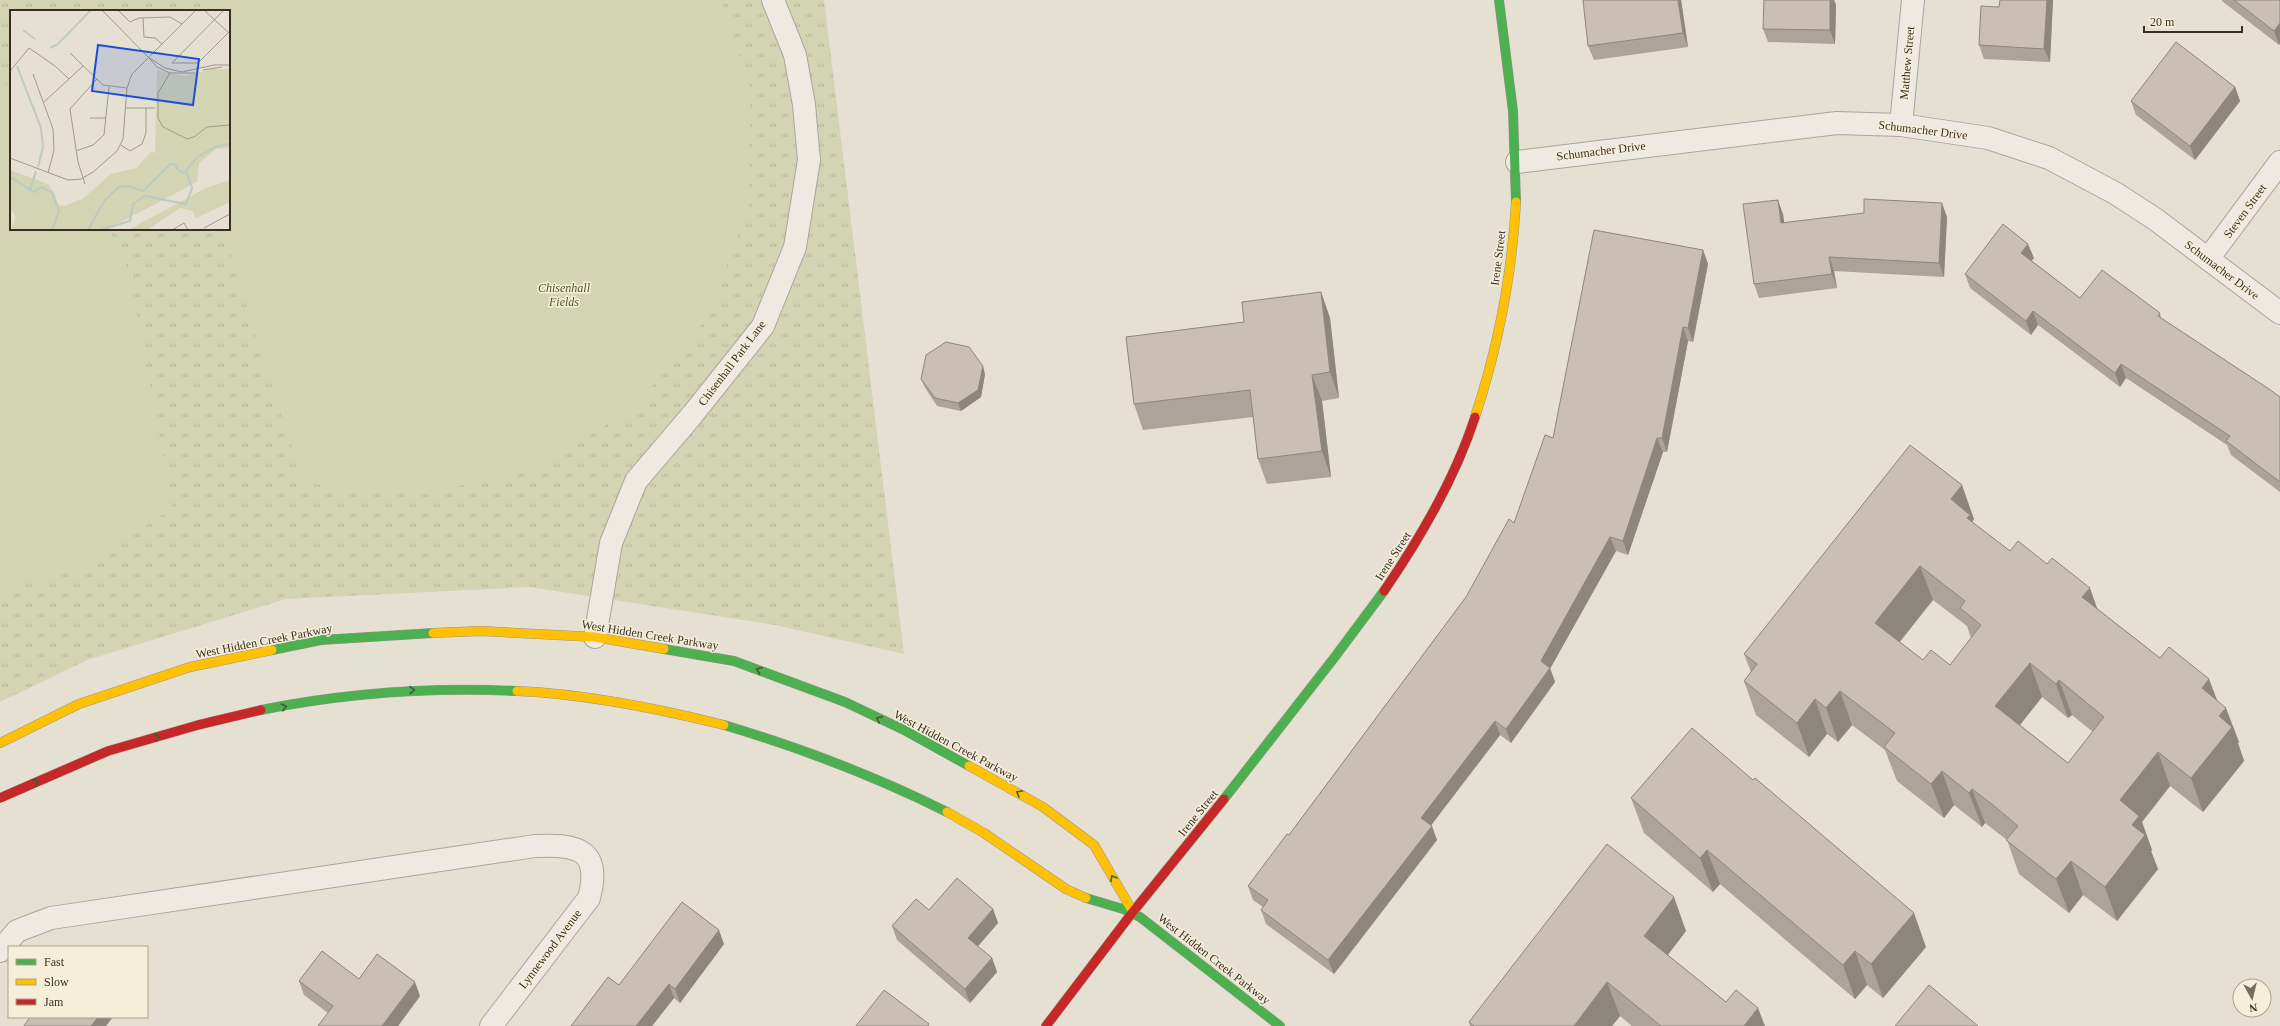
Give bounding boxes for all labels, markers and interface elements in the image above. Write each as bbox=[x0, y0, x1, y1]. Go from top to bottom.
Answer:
scale bar bbox=[2144, 8, 2242, 34]
inset map bbox=[10, 10, 230, 230]
text: 20 m bbox=[2150, 15, 2175, 29]
street label: Matthew Street bbox=[1897, 25, 1917, 100]
street label: Schumacher Drive bbox=[1878, 118, 1968, 142]
street label: Schumacher Drive bbox=[1556, 139, 1646, 163]
street label: Steven Street bbox=[2221, 181, 2270, 241]
street label: Irene Street bbox=[1488, 229, 1508, 286]
street label: Schumacher Drive bbox=[2182, 237, 2262, 303]
park label: Chisenhall Fields bbox=[538, 281, 591, 309]
street label: Chisenhall Park Lane bbox=[695, 318, 769, 408]
street label: Irene Street bbox=[1372, 528, 1414, 583]
street label: West Hidden Creek Parkway bbox=[580, 617, 720, 653]
street label: West Hidden Creek Parkway bbox=[195, 621, 333, 661]
one-way arrow bbox=[755, 666, 762, 674]
one-way arrow bbox=[409, 686, 415, 695]
one-way arrow bbox=[281, 704, 287, 712]
street label: West Hidden Creek Parkway bbox=[891, 707, 1021, 785]
one-way arrow bbox=[876, 716, 884, 724]
one-way arrow bbox=[153, 733, 160, 742]
one-way arrow bbox=[32, 779, 39, 787]
street label: Irene Street bbox=[1175, 786, 1221, 839]
one-way arrow bbox=[1016, 791, 1023, 798]
one-way arrow bbox=[1111, 875, 1118, 882]
street label: Lynnewood Avenue bbox=[516, 907, 584, 991]
street label: West Hidden Creek Parkway bbox=[1155, 911, 1273, 1007]
legend bbox=[8, 946, 148, 1018]
text: Fast bbox=[44, 955, 65, 969]
text: Slow bbox=[44, 975, 69, 989]
north arrow bbox=[2232, 978, 2272, 1018]
text: Jam bbox=[44, 995, 64, 1009]
text: N bbox=[2249, 1001, 2258, 1014]

